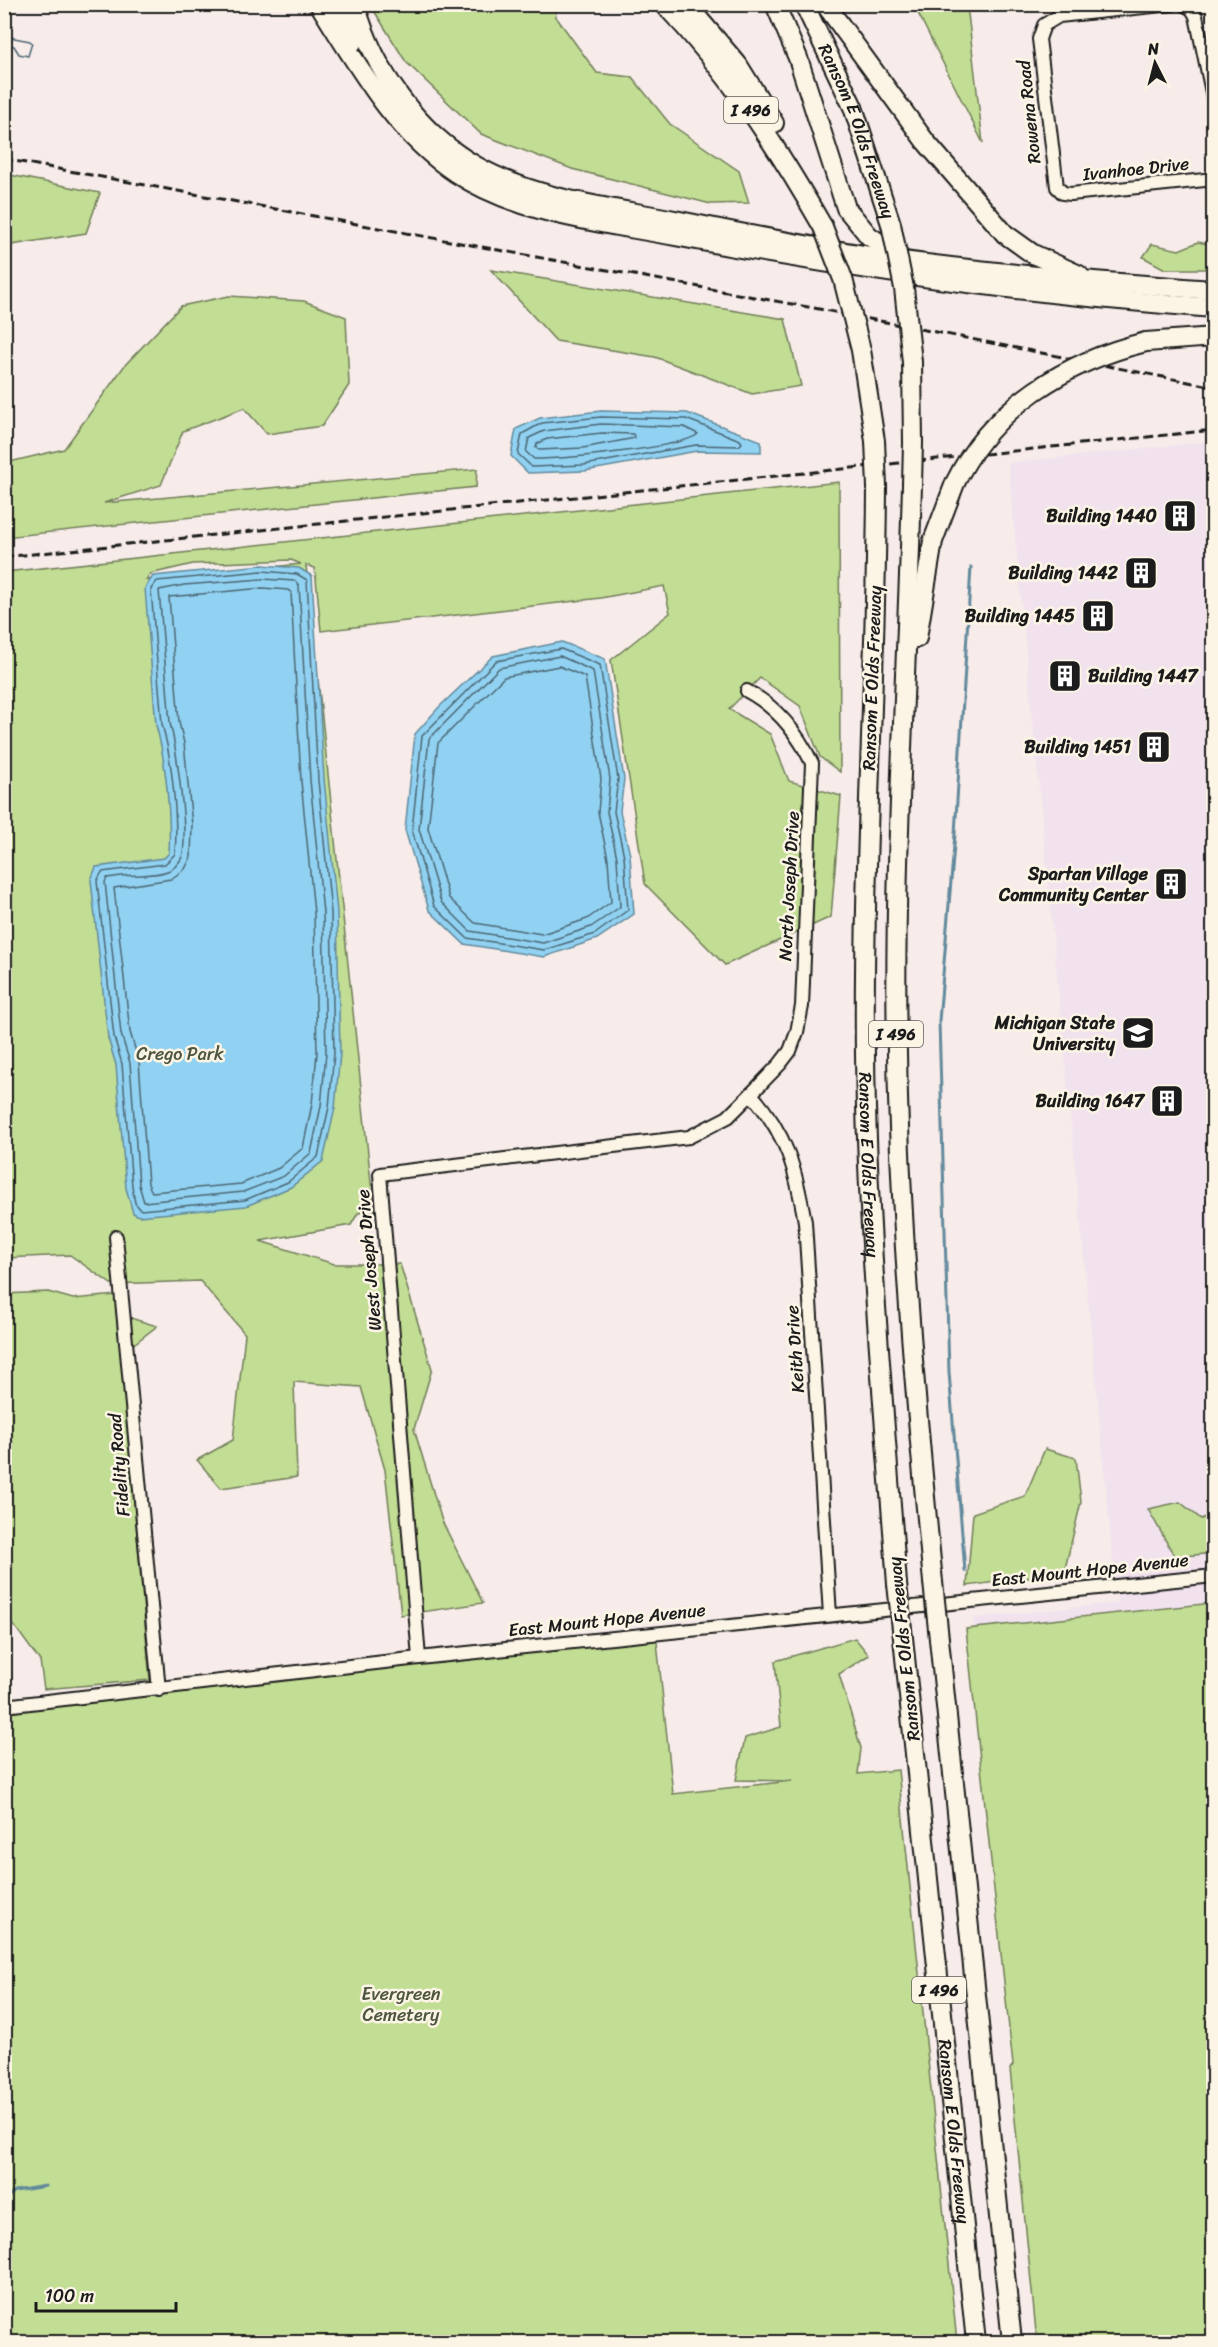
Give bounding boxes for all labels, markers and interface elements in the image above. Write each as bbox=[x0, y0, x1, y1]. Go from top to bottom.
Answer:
north arrow bbox=[1125, 33, 1185, 93]
text: N bbox=[1145, 33, 1161, 64]
street label: Ransom E Olds Freeway bbox=[809, 38, 904, 224]
street label: Rowena Road bbox=[1008, 57, 1050, 165]
road number: I 496 bbox=[724, 97, 778, 123]
street label: Ivanhoe Drive bbox=[1080, 148, 1191, 191]
building icon: Building 1440 bbox=[1162, 498, 1198, 534]
place label: Building 1440 bbox=[1046, 500, 1157, 532]
building icon: Building 1442 bbox=[1123, 555, 1159, 591]
place label: Building 1442 bbox=[1008, 557, 1119, 589]
street label: Ransom E Olds Freeway bbox=[853, 584, 891, 771]
building icon: Building 1445 bbox=[1080, 598, 1116, 634]
place label: Building 1445 bbox=[965, 600, 1075, 632]
building icon: Building 1447 bbox=[1047, 658, 1083, 694]
place label: Building 1447 bbox=[1088, 660, 1199, 692]
building icon: Building 1451 bbox=[1136, 729, 1172, 765]
place label: Building 1451 bbox=[1024, 731, 1131, 763]
street label: North Joseph Drive bbox=[769, 810, 809, 962]
place label: Spartan Village Community Center bbox=[998, 858, 1150, 911]
building icon: Spartan Village Community Center bbox=[1153, 866, 1189, 902]
place label: Michigan State University bbox=[994, 1007, 1116, 1060]
school or university icon: Michigan State University bbox=[1120, 1015, 1156, 1051]
road number: I 496 bbox=[869, 1021, 923, 1047]
park label: Crego Park bbox=[136, 1038, 224, 1070]
street label: Ransom E Olds Freeway bbox=[849, 1072, 889, 1259]
building icon: Building 1647 bbox=[1149, 1083, 1185, 1119]
place label: Building 1647 bbox=[1035, 1085, 1146, 1117]
street label: West Joseph Drive bbox=[347, 1188, 391, 1332]
street label: Keith Drive bbox=[776, 1304, 814, 1394]
street label: Fidelity Road bbox=[98, 1411, 139, 1518]
street label: East Mount Hope Avenue bbox=[990, 1544, 1190, 1596]
street label: Ransom E Olds Freeway bbox=[878, 1555, 930, 1743]
street label: East Mount Hope Avenue bbox=[507, 1594, 707, 1646]
road number: I 496 bbox=[912, 1977, 966, 2003]
park label: Evergreen Cemetery bbox=[361, 1978, 441, 2031]
street label: Ransom E Olds Freeway bbox=[929, 2038, 980, 2226]
scale bar bbox=[36, 2275, 176, 2313]
text: 100 m bbox=[45, 2280, 94, 2312]

